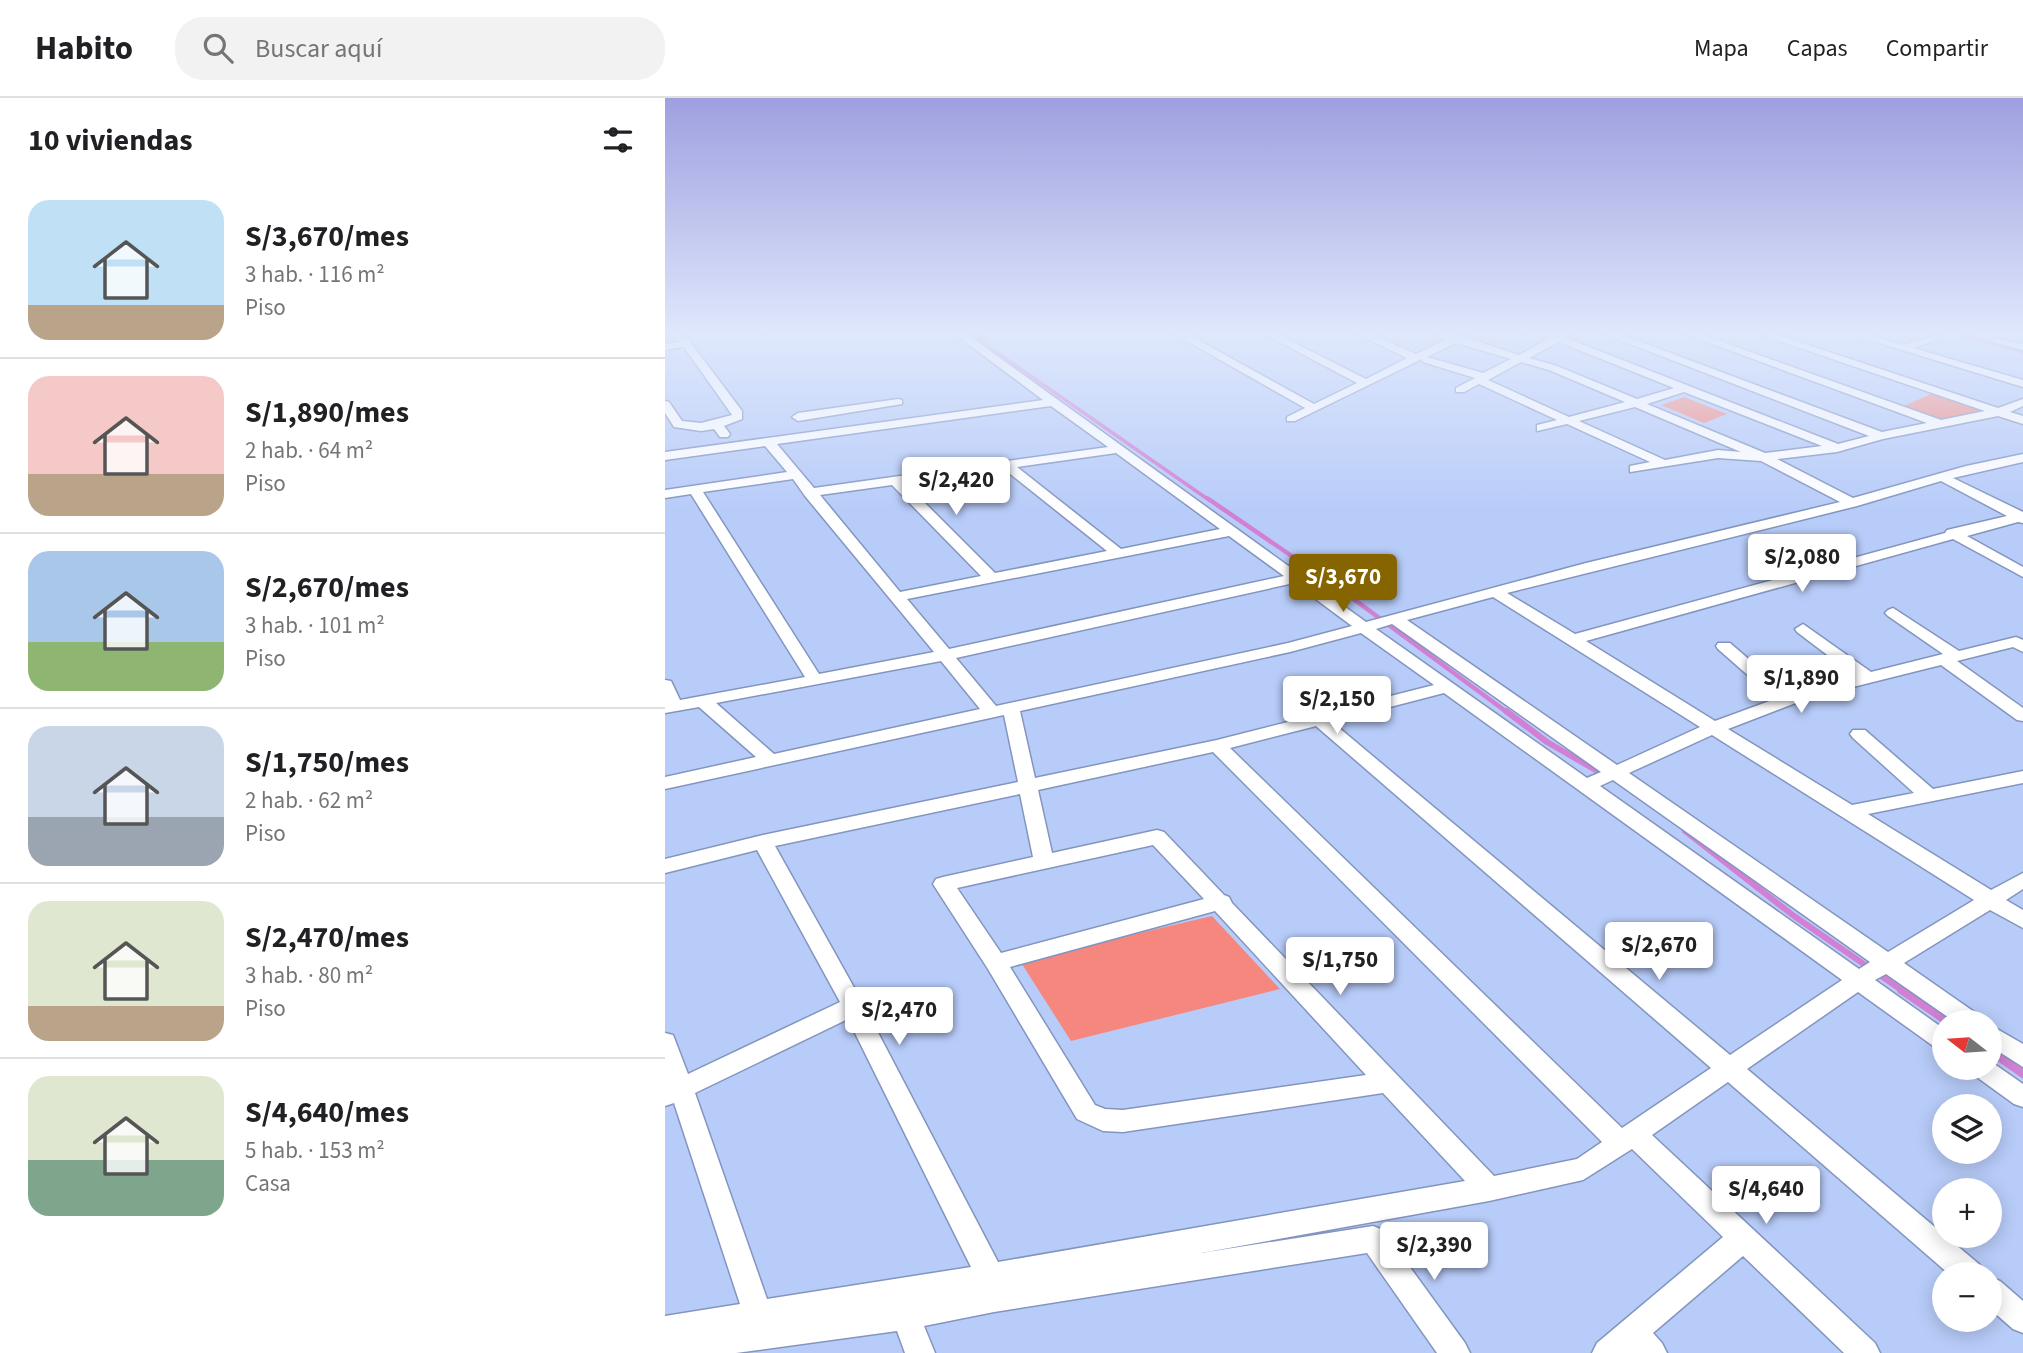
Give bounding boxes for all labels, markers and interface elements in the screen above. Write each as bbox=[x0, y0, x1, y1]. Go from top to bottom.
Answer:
search box bbox=[175, 17, 665, 80]
text: Habito bbox=[35, 25, 133, 72]
icon: search bbox=[199, 29, 237, 67]
text: Buscar aquí bbox=[255, 30, 382, 67]
text: Mapa bbox=[1694, 31, 1749, 66]
text: Capas bbox=[1787, 31, 1848, 66]
text: Compartir bbox=[1886, 31, 1988, 66]
text: 10 viviendas bbox=[28, 119, 193, 162]
icon: filters bbox=[599, 121, 637, 159]
text: S/3,670/mes bbox=[245, 215, 409, 258]
icon: home bbox=[84, 228, 168, 312]
text: 3 hab. · 116 m² bbox=[245, 258, 385, 291]
text: Piso bbox=[245, 291, 286, 324]
text: S/1,890/mes bbox=[245, 391, 409, 434]
icon: home bbox=[84, 404, 168, 488]
text: 2 hab. · 64 m² bbox=[245, 434, 373, 467]
pin: S/2,420 bbox=[891, 458, 1021, 517]
text: S/2,420 bbox=[918, 463, 994, 496]
text: Piso bbox=[245, 467, 286, 500]
pin: S/2,080 bbox=[1737, 534, 1867, 594]
text: S/2,080 bbox=[1764, 540, 1840, 573]
pin: S/3,670 bbox=[1278, 554, 1408, 614]
text: S/3,670 bbox=[1305, 560, 1381, 593]
text: S/2,670/mes bbox=[245, 566, 409, 609]
icon: home bbox=[84, 579, 168, 663]
text: 3 hab. · 101 m² bbox=[245, 609, 385, 642]
text: Piso bbox=[245, 642, 286, 675]
pin: S/1,890 bbox=[1736, 656, 1866, 715]
text: S/1,890 bbox=[1763, 661, 1839, 694]
pin: S/2,150 bbox=[1272, 676, 1402, 736]
text: S/2,150 bbox=[1299, 682, 1375, 715]
text: S/1,750/mes bbox=[245, 741, 409, 784]
icon: home bbox=[84, 754, 168, 838]
text: 2 hab. · 62 m² bbox=[245, 784, 373, 817]
text: Piso bbox=[245, 817, 286, 850]
text: S/2,470/mes bbox=[245, 916, 409, 959]
pin: S/2,670 bbox=[1594, 922, 1724, 982]
text: S/2,670 bbox=[1621, 928, 1697, 961]
icon: home bbox=[84, 929, 168, 1013]
pin: S/1,750 bbox=[1275, 937, 1405, 997]
text: S/1,750 bbox=[1302, 943, 1378, 976]
text: 3 hab. · 80 m² bbox=[245, 959, 373, 992]
pin: S/2,470 bbox=[834, 988, 964, 1047]
text: Piso bbox=[245, 992, 286, 1025]
text: S/2,470 bbox=[861, 993, 937, 1026]
north arrow bbox=[1932, 1010, 2002, 1080]
map controls bbox=[1932, 1010, 2002, 1332]
text: S/4,640/mes bbox=[245, 1091, 409, 1134]
button: layers bbox=[1932, 1094, 2002, 1164]
icon: home bbox=[84, 1104, 168, 1188]
text: 5 hab. · 153 m² bbox=[245, 1134, 385, 1167]
pin: S/4,640 bbox=[1701, 1166, 1831, 1226]
text: Casa bbox=[245, 1167, 291, 1200]
text: S/4,640 bbox=[1728, 1172, 1804, 1205]
button: + bbox=[1932, 1178, 2002, 1248]
pin: S/2,390 bbox=[1369, 1222, 1499, 1282]
text: S/2,390 bbox=[1396, 1228, 1472, 1261]
button: − bbox=[1932, 1262, 2002, 1332]

